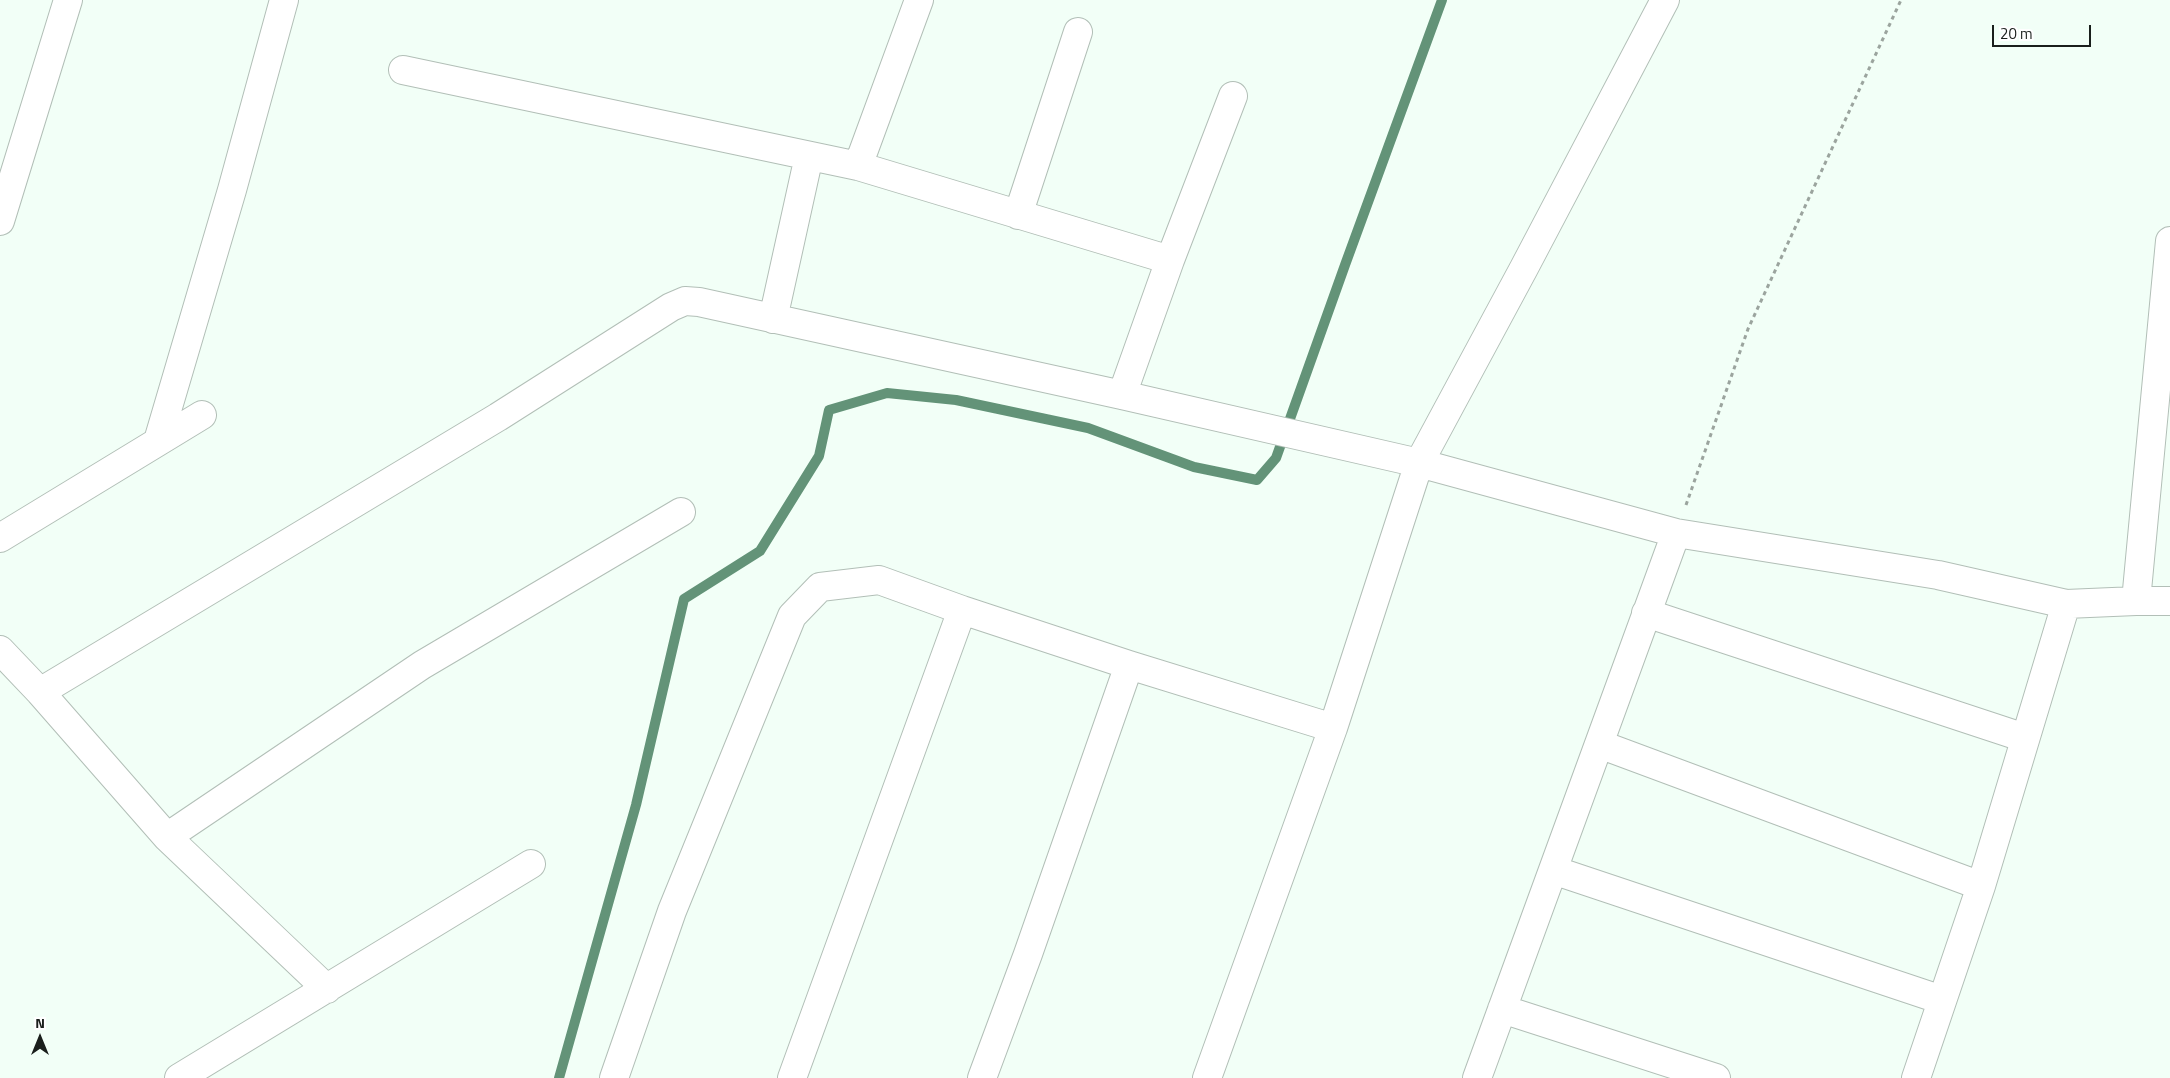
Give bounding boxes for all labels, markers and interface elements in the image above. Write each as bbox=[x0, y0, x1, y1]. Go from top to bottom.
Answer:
scale bar bbox=[1995, 15, 2094, 47]
text: 20 m bbox=[2000, 22, 2033, 45]
text: N bbox=[35, 1012, 45, 1033]
north arrow bbox=[15, 1013, 65, 1063]

